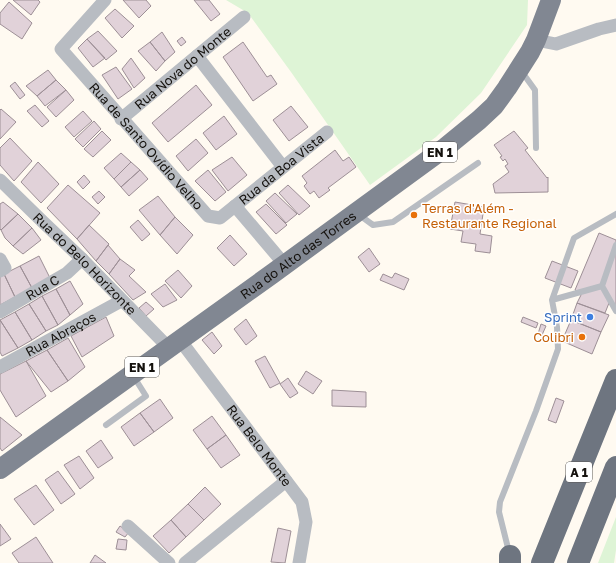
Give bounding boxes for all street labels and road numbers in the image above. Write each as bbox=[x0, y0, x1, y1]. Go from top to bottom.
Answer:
street label: Rua Nova do Monte bbox=[131, 23, 234, 113]
street label: Rua de Santo Ovídio Velho bbox=[86, 79, 207, 213]
street label: Rua da Boa Vista bbox=[235, 130, 327, 208]
road number: EN 1 bbox=[423, 142, 457, 162]
street label: Rua do Alto das Torres bbox=[237, 207, 359, 302]
street label: Rua do Belo Horizonte bbox=[30, 209, 140, 318]
street label: Rua C bbox=[23, 271, 62, 303]
street label: Rua Abraços bbox=[23, 308, 99, 360]
road number: EN 1 bbox=[125, 357, 159, 377]
street label: Rua Belo Monte bbox=[224, 401, 295, 489]
road number: A 1 bbox=[566, 462, 592, 482]

